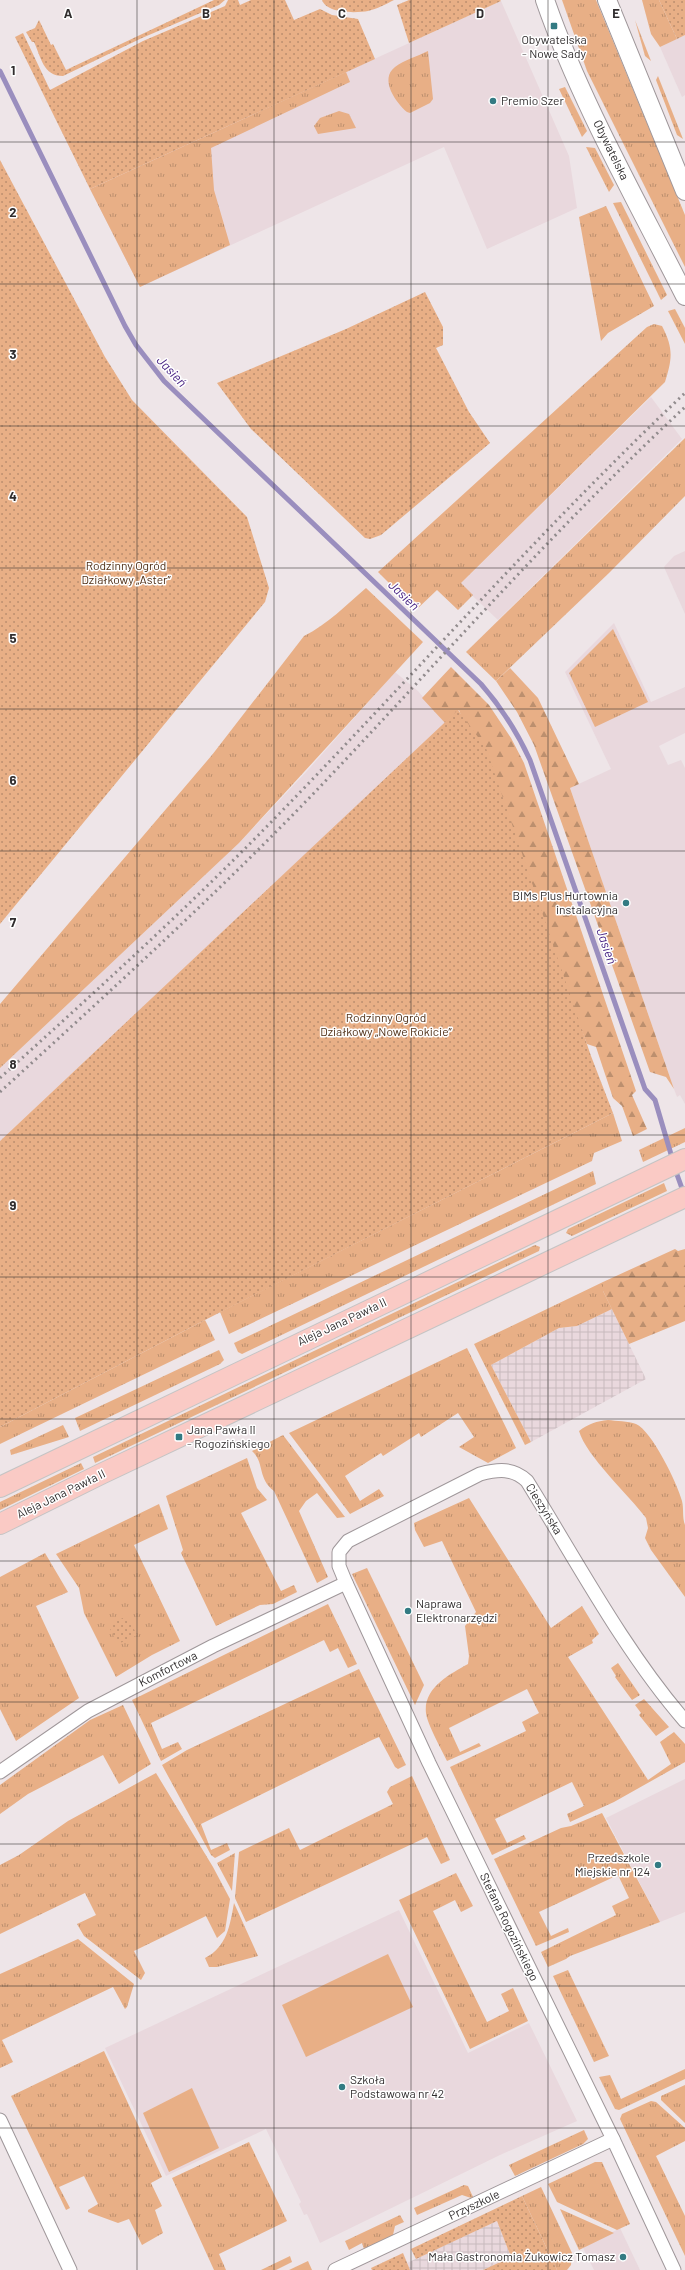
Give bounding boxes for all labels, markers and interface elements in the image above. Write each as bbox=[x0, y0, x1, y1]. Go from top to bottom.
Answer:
text: A bbox=[64, 5, 73, 21]
text: B bbox=[202, 5, 210, 21]
text: C bbox=[338, 5, 346, 21]
text: D bbox=[476, 5, 484, 21]
text: E bbox=[612, 5, 620, 21]
marker: Obywatelska - Nowe Sady bbox=[549, 21, 559, 31]
place label: Obywatelska - Nowe Sady bbox=[521, 32, 587, 60]
text: 1 bbox=[11, 62, 15, 78]
place label: Premio Szer bbox=[501, 93, 564, 107]
marker: Premio Szer bbox=[488, 96, 498, 106]
street label: Obywatelska bbox=[591, 117, 632, 182]
text: 2 bbox=[9, 204, 17, 220]
text: 3 bbox=[9, 346, 17, 362]
water label: Jasień bbox=[154, 352, 191, 390]
text: 4 bbox=[9, 488, 17, 504]
park label: Rodzinny Ogród Działkowy „Aster” bbox=[81, 558, 171, 586]
water label: Jasień bbox=[385, 576, 423, 614]
text: 5 bbox=[9, 630, 17, 646]
text: 6 bbox=[10, 772, 17, 788]
place label: BIMs Plus Hurtownia instalacyjna bbox=[513, 888, 618, 916]
marker: BIMs Plus Hurtownia instalacyjna bbox=[621, 898, 631, 908]
text: 7 bbox=[10, 914, 17, 930]
water label: Jasień bbox=[593, 926, 621, 966]
park label: Rodzinny Ogród Działkowy „Nowe Rokicie” bbox=[320, 1010, 453, 1038]
text: 8 bbox=[9, 1056, 17, 1072]
text: 9 bbox=[10, 1197, 17, 1213]
street label: Aleja Jana Pawła II bbox=[295, 1294, 388, 1348]
place label: Jana Pawła II - Rogozińskiego bbox=[187, 1422, 270, 1450]
marker: Jana Pawła II - Rogozińskiego bbox=[174, 1432, 184, 1442]
street label: Aleja Jana Pawła II bbox=[14, 1466, 107, 1521]
street label: Cieszyńska bbox=[524, 1480, 566, 1537]
place label: Naprawa Elektronarzędzi bbox=[416, 1596, 497, 1624]
marker: Naprawa Elektronarzędzi bbox=[403, 1606, 413, 1616]
street label: Komfortowa bbox=[136, 1647, 199, 1689]
place label: Przedszkole Miejskie nr 124 bbox=[575, 1850, 650, 1878]
marker: Przedszkole Miejskie nr 124 bbox=[653, 1860, 663, 1870]
street label: Stefana Rogozińskiego bbox=[478, 1870, 542, 1983]
place label: Szkoła Podstawowa nr 42 bbox=[350, 2072, 444, 2100]
marker: Szkoła Podstawowa nr 42 bbox=[337, 2082, 347, 2092]
street label: Przyszkole bbox=[446, 2186, 501, 2222]
place label: Mała Gastronomia Żukowicz Tomasz bbox=[428, 2249, 615, 2263]
marker: Mała Gastronomia Żukowicz Tomasz bbox=[618, 2252, 628, 2262]

